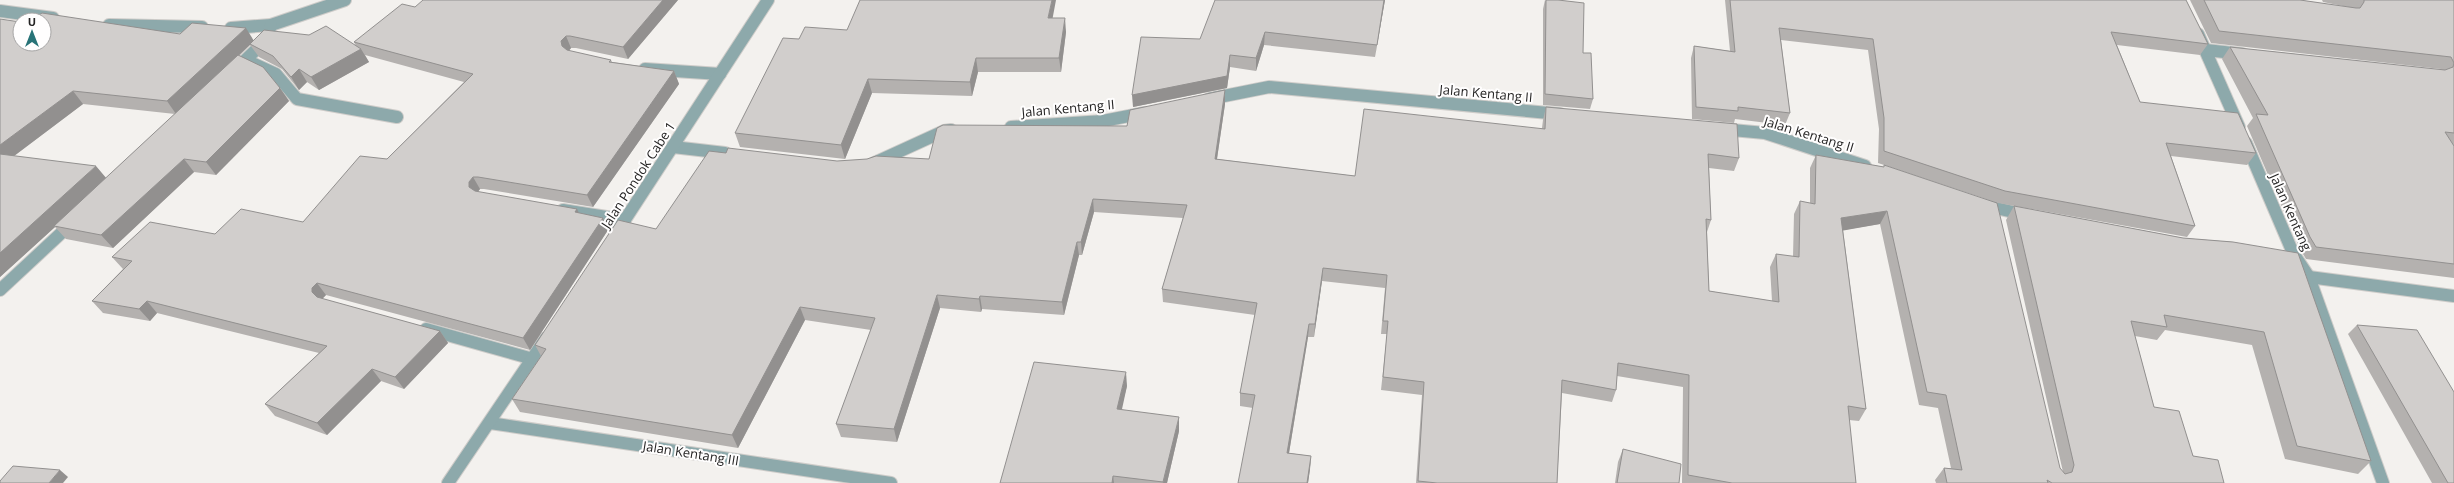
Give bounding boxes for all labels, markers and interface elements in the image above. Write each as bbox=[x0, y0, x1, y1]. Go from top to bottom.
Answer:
north arrow bbox=[12, 12, 52, 52]
text: U bbox=[28, 14, 36, 29]
street label: Jalan Kentang II bbox=[1437, 80, 1533, 106]
street label: Jalan Kentang II bbox=[1019, 95, 1115, 121]
street label: Jalan Kentang II bbox=[1760, 111, 1856, 156]
street label: Jalan Pondok Cabe 1 bbox=[596, 118, 679, 233]
street label: Jalan Kentang bbox=[2265, 169, 2316, 253]
street label: Jalan Kentang III bbox=[640, 436, 740, 469]

